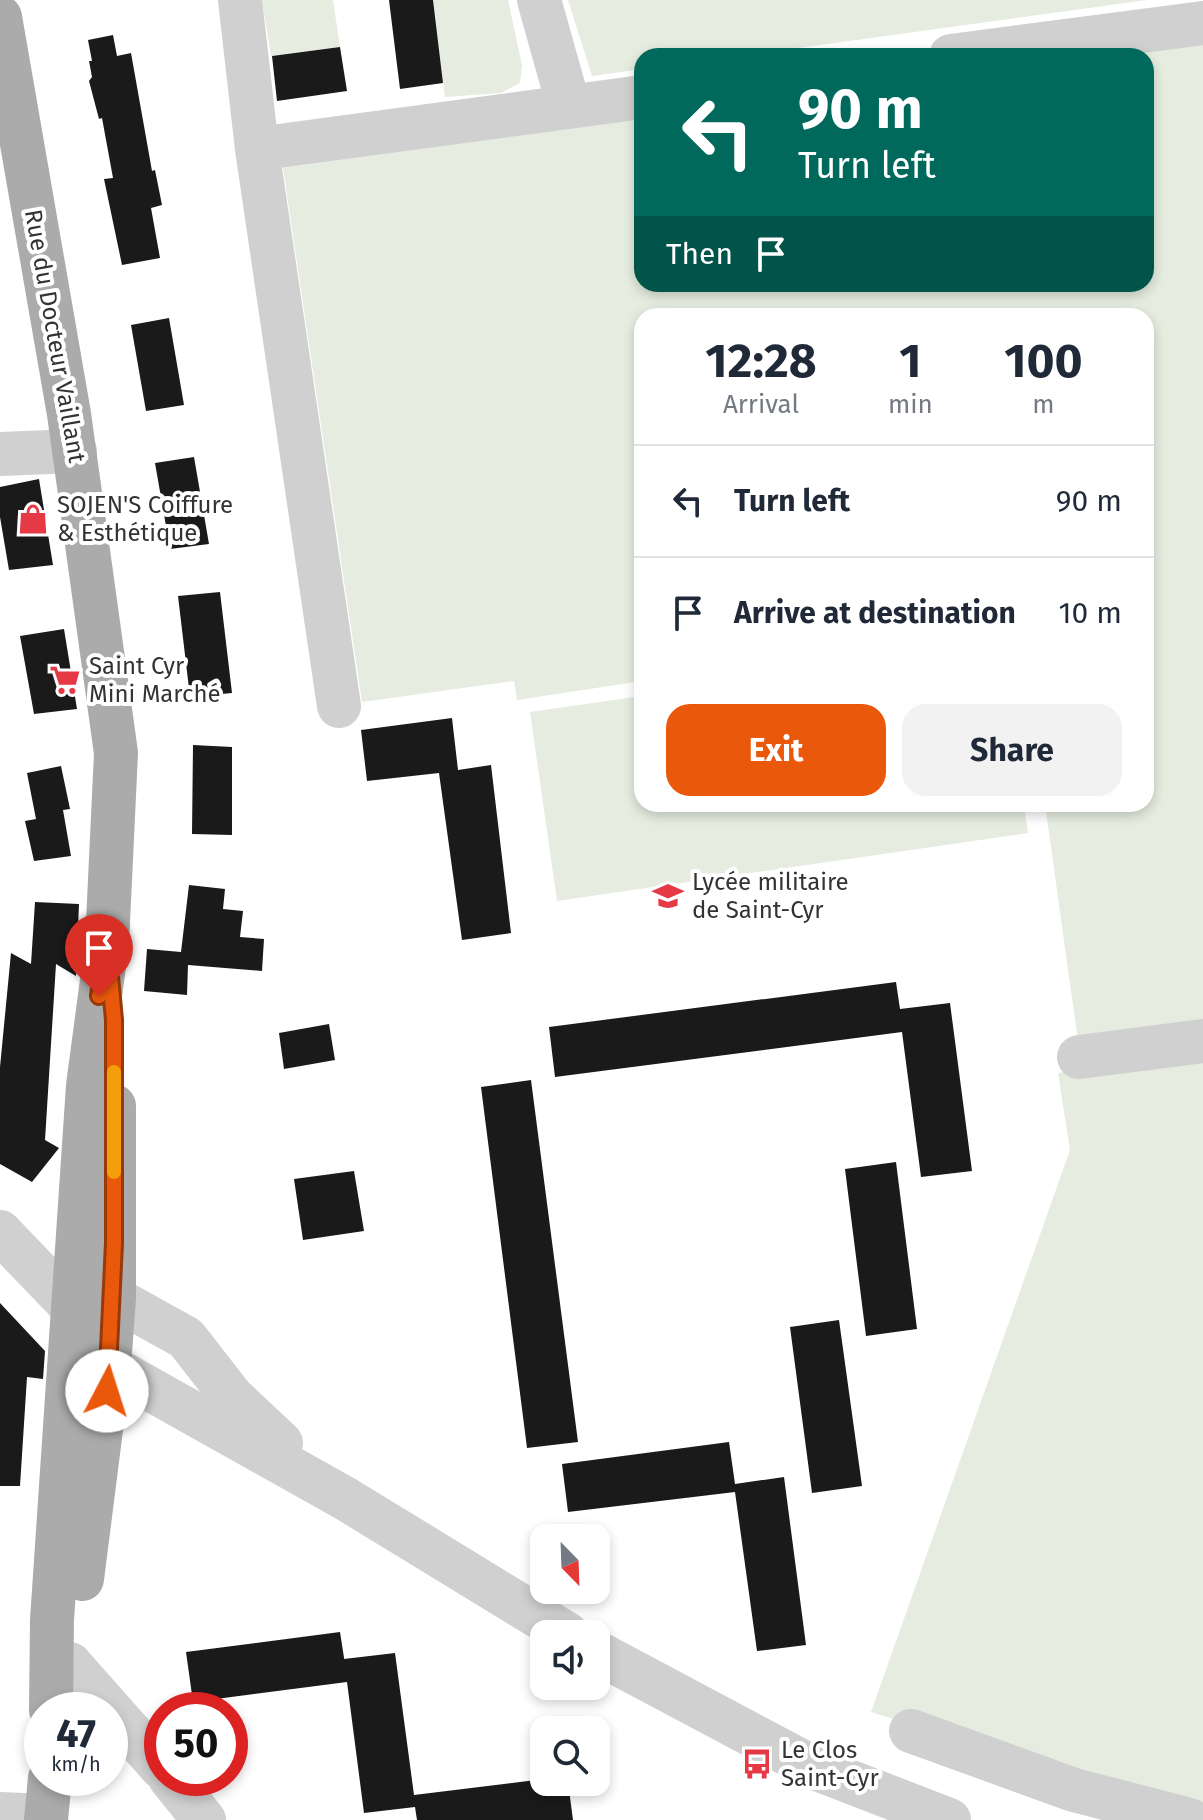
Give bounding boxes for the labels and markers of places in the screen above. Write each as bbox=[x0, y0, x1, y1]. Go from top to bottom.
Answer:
place label: SOJEN'S Coiffure & Esthétique bbox=[57, 491, 233, 547]
shop icon: SOJEN'S Coiffure & Esthétique bbox=[16, 502, 50, 536]
place label: Saint Cyr Mini Marché bbox=[89, 652, 221, 708]
supermarket icon: Saint Cyr Mini Marché bbox=[48, 663, 82, 697]
place label: Lycée militaire de Saint-Cyr bbox=[692, 868, 849, 924]
school or university icon: Lycée militaire de Saint-Cyr bbox=[651, 879, 685, 913]
pin bbox=[65, 914, 133, 996]
place label: Le Clos Saint-Cyr bbox=[781, 1736, 879, 1792]
bus stop icon: Le Clos Saint-Cyr bbox=[740, 1747, 774, 1781]

